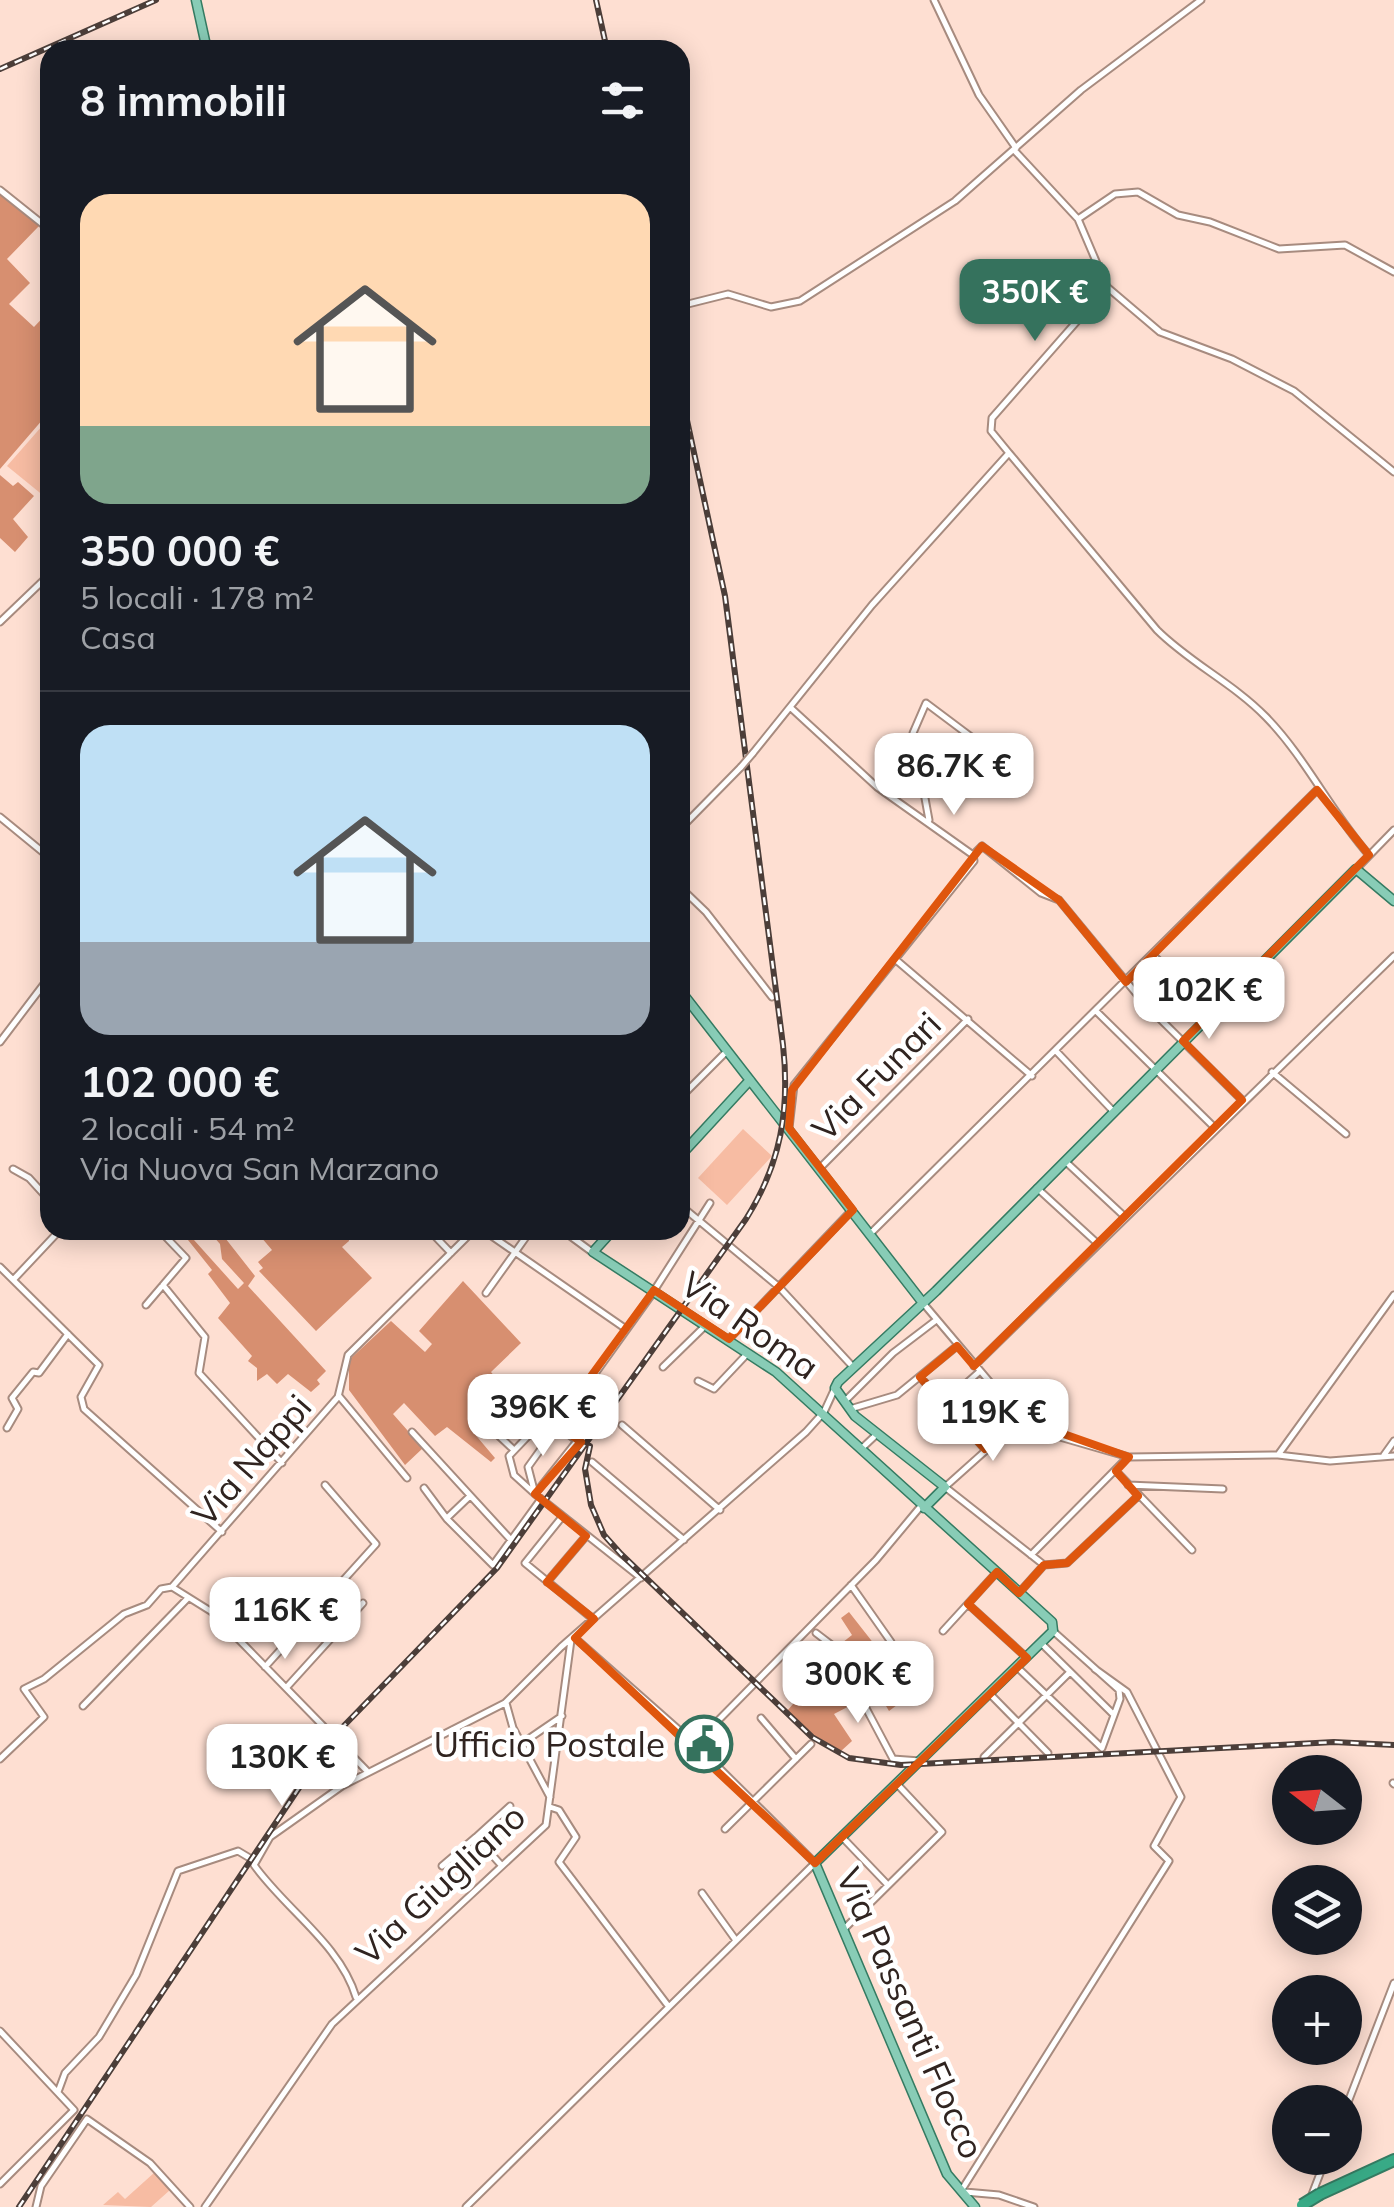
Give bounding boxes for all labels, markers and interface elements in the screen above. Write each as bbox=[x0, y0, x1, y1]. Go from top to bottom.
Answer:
icon: filters bbox=[595, 73, 650, 128]
text: 8 immobili bbox=[80, 74, 287, 127]
icon: home bbox=[275, 259, 455, 439]
pin: 350K € bbox=[954, 259, 1116, 344]
text: 350K € bbox=[982, 271, 1088, 311]
text: 350 000 € bbox=[80, 524, 279, 577]
text: 5 locali · 178 m² bbox=[80, 577, 314, 617]
text: Casa bbox=[80, 617, 156, 657]
pin: 86.7K € bbox=[862, 733, 1046, 818]
text: 86.7K € bbox=[897, 745, 1011, 785]
icon: home bbox=[275, 790, 455, 970]
pin: 102K € bbox=[1128, 957, 1290, 1042]
text: 102K € bbox=[1156, 969, 1262, 1009]
street label: Via Funari bbox=[802, 1002, 950, 1150]
text: 102 000 € bbox=[80, 1055, 279, 1108]
text: 2 locali · 54 m² bbox=[80, 1108, 295, 1148]
text: Via Nuova San Marzano bbox=[80, 1148, 439, 1188]
street label: Via Roma bbox=[672, 1262, 828, 1388]
pin: 396K € bbox=[462, 1374, 624, 1459]
pin: 119K € bbox=[912, 1379, 1074, 1464]
street label: Via Nappi bbox=[182, 1385, 320, 1535]
text: 396K € bbox=[490, 1386, 596, 1426]
text: 119K € bbox=[940, 1391, 1046, 1431]
pin: 116K € bbox=[204, 1577, 366, 1662]
text: 116K € bbox=[232, 1589, 338, 1629]
pin: 300K € bbox=[777, 1641, 939, 1726]
text: 300K € bbox=[805, 1653, 911, 1693]
public building icon: Ufficio Postale bbox=[674, 1714, 734, 1774]
place label: Ufficio Postale bbox=[434, 1722, 665, 1766]
pin: 130K € bbox=[201, 1724, 363, 1809]
text: 130K € bbox=[229, 1736, 335, 1776]
north arrow bbox=[1272, 1755, 1362, 1845]
map controls bbox=[1272, 1755, 1362, 2175]
street label: Via Giugliano bbox=[346, 1794, 534, 1974]
street label: Via Passanti Flocco bbox=[827, 1861, 995, 2165]
button: layers bbox=[1272, 1865, 1362, 1955]
button: + bbox=[1272, 1975, 1362, 2065]
button: − bbox=[1272, 2085, 1362, 2175]

